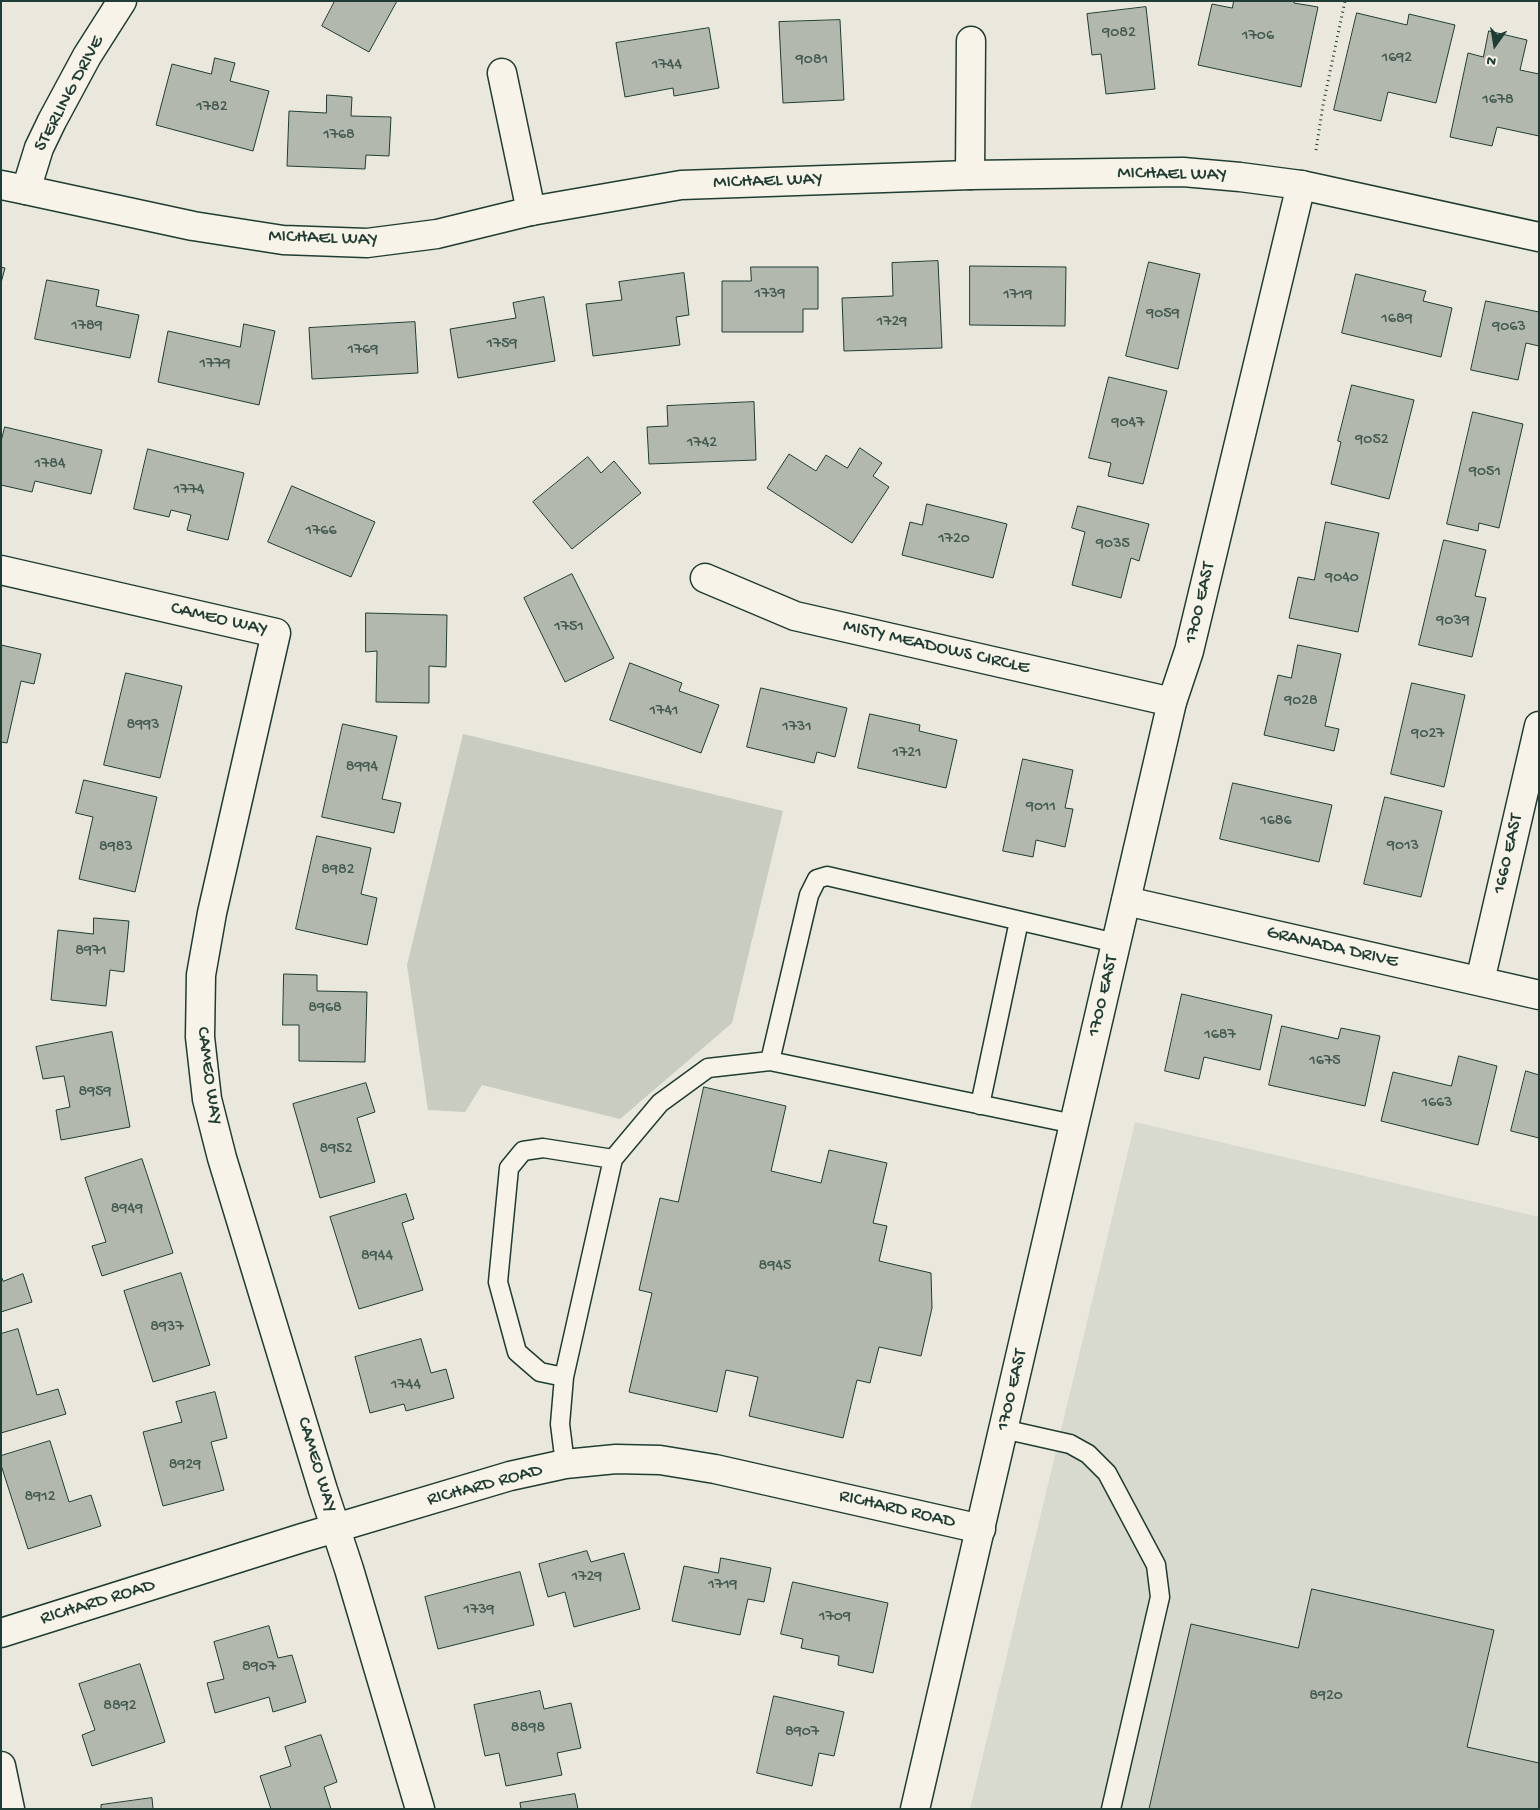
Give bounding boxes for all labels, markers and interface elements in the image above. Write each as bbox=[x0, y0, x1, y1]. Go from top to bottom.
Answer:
north arrow bbox=[1470, 20, 1520, 70]
house number: 9082 bbox=[1102, 24, 1136, 44]
house number: 1706 bbox=[1242, 27, 1274, 47]
street label: STERLING DRIVE bbox=[30, 32, 110, 156]
house number: 1692 bbox=[1382, 49, 1412, 69]
house number: 9081 bbox=[796, 51, 828, 71]
text: N bbox=[1485, 51, 1498, 69]
house number: 1744 bbox=[652, 56, 682, 76]
house number: 1678 bbox=[1482, 91, 1514, 111]
house number: 1782 bbox=[196, 98, 228, 118]
house number: 1768 bbox=[323, 126, 355, 146]
street label: MICHAEL WAY bbox=[1117, 163, 1227, 187]
street label: MICHAEL WAY bbox=[713, 169, 823, 195]
street label: MICHAEL WAY bbox=[268, 226, 378, 252]
house number: 1739 bbox=[754, 285, 786, 305]
house number: 1719 bbox=[1003, 286, 1033, 306]
house number: 9059 bbox=[1146, 305, 1180, 325]
house number: 1689 bbox=[1381, 310, 1413, 330]
house number: 1729 bbox=[877, 313, 907, 333]
house number: 1789 bbox=[71, 317, 103, 337]
house number: 9063 bbox=[1492, 318, 1526, 338]
house number: 1759 bbox=[486, 335, 518, 355]
house number: 1769 bbox=[348, 341, 378, 361]
house number: 1779 bbox=[199, 355, 231, 375]
house number: 9047 bbox=[1112, 414, 1144, 434]
house number: 9052 bbox=[1355, 431, 1389, 451]
house number: 1742 bbox=[687, 434, 717, 454]
house number: 1784 bbox=[34, 455, 66, 475]
house number: 9051 bbox=[1469, 463, 1501, 483]
house number: 1774 bbox=[174, 481, 204, 501]
house number: 1766 bbox=[306, 522, 336, 542]
house number: 1720 bbox=[938, 530, 970, 550]
house number: 9035 bbox=[1096, 535, 1130, 555]
street label: 1700 EAST bbox=[1181, 560, 1221, 646]
house number: 9040 bbox=[1325, 569, 1359, 589]
street label: CAMEO WAY bbox=[168, 598, 270, 642]
house number: 9039 bbox=[1436, 612, 1470, 632]
street label: MISTY MEADOWS CIRCLE bbox=[841, 615, 1031, 681]
house number: 1751 bbox=[554, 618, 584, 638]
house number: 9028 bbox=[1284, 692, 1318, 712]
house number: 1741 bbox=[650, 702, 678, 722]
house number: 8993 bbox=[126, 716, 160, 736]
house number: 1731 bbox=[782, 718, 812, 738]
house number: 9027 bbox=[1411, 725, 1445, 745]
house number: 1721 bbox=[892, 744, 922, 764]
house number: 8994 bbox=[346, 758, 378, 778]
house number: 9011 bbox=[1026, 798, 1056, 818]
house number: 1686 bbox=[1260, 812, 1292, 832]
street label: 1660 EAST bbox=[1489, 812, 1529, 896]
house number: 9013 bbox=[1387, 837, 1419, 857]
house number: 8983 bbox=[99, 838, 133, 858]
house number: 8982 bbox=[321, 861, 355, 881]
street label: GRANADA DRIVE bbox=[1264, 922, 1400, 974]
house number: 8971 bbox=[75, 942, 107, 962]
street label: 1700 EAST bbox=[1084, 953, 1124, 1039]
house number: 8968 bbox=[308, 999, 342, 1019]
street label: CAMEO WAY bbox=[190, 1026, 226, 1126]
house number: 1687 bbox=[1204, 1026, 1236, 1046]
house number: 1675 bbox=[1309, 1052, 1341, 1072]
house number: 8959 bbox=[78, 1083, 112, 1103]
house number: 1663 bbox=[1422, 1094, 1452, 1114]
house number: 8952 bbox=[319, 1140, 353, 1160]
house number: 8949 bbox=[111, 1200, 143, 1220]
house number: 8944 bbox=[361, 1247, 393, 1267]
house number: 8945 bbox=[759, 1257, 791, 1277]
house number: 8937 bbox=[150, 1318, 184, 1338]
street label: 1700 EAST bbox=[993, 1347, 1033, 1433]
house number: 1744 bbox=[391, 1376, 421, 1396]
street label: CAMEO WAY bbox=[291, 1415, 341, 1515]
house number: 8929 bbox=[169, 1456, 201, 1476]
street label: RICHARD ROAD bbox=[425, 1460, 545, 1512]
street label: RICHARD ROAD bbox=[837, 1486, 957, 1534]
house number: 8912 bbox=[24, 1488, 56, 1508]
house number: 1729 bbox=[572, 1568, 602, 1588]
street label: RICHARD ROAD bbox=[38, 1575, 158, 1631]
house number: 1719 bbox=[708, 1576, 738, 1596]
house number: 1739 bbox=[463, 1601, 495, 1621]
house number: 1709 bbox=[819, 1608, 851, 1628]
house number: 8907 bbox=[242, 1658, 276, 1678]
house number: 8920 bbox=[1309, 1687, 1343, 1707]
house number: 8892 bbox=[103, 1697, 137, 1717]
house number: 8898 bbox=[511, 1719, 545, 1739]
house number: 8907 bbox=[785, 1723, 819, 1743]

